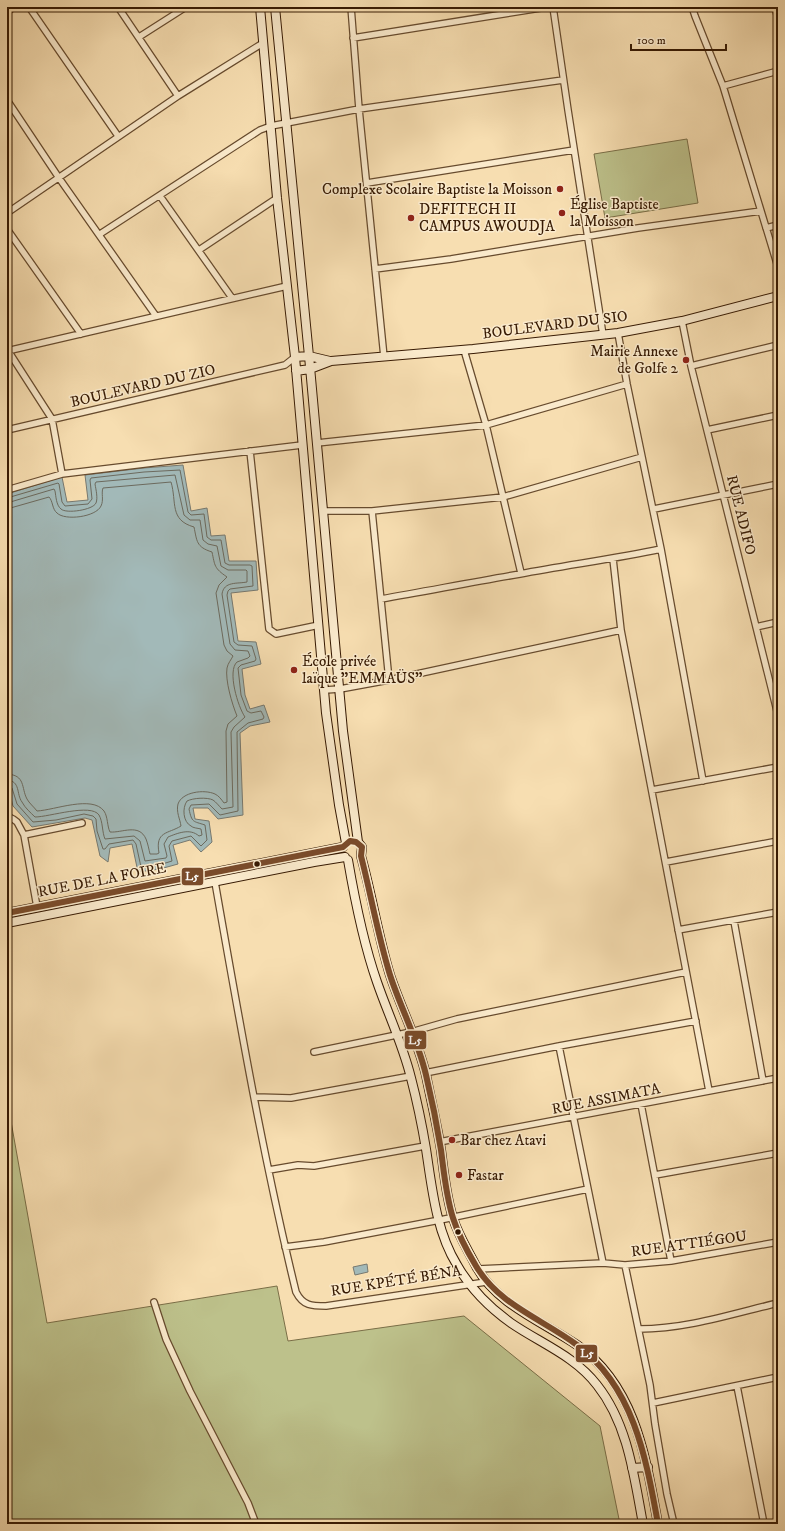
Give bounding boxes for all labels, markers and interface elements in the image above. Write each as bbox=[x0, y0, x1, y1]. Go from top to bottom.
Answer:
scale bar bbox=[631, 26, 726, 52]
text: 100 m bbox=[637, 33, 666, 48]
place label: Complexe Scolaire Baptiste la Moisson bbox=[322, 180, 552, 199]
marker: Complexe Scolaire Baptiste la Moisson bbox=[555, 184, 565, 194]
place label: Église Baptiste la Moisson bbox=[570, 195, 659, 231]
place label: DEFITECH II CAMPUS AWOUDJA bbox=[419, 200, 555, 236]
marker: Église Baptiste la Moisson bbox=[557, 208, 567, 218]
marker: DEFITECH II CAMPUS AWOUDJA bbox=[406, 213, 416, 223]
street label: BOULEVARD DU SIO bbox=[481, 307, 629, 343]
place label: Mairie Annexe de Golfe 2 bbox=[590, 342, 679, 378]
marker: Mairie Annexe de Golfe 2 bbox=[681, 355, 691, 365]
street label: BOULEVARD DU ZIO bbox=[69, 360, 217, 412]
street label: RUE ADIFO bbox=[722, 473, 760, 557]
place label: École privée laïque "EMMAÜS" bbox=[302, 652, 423, 688]
marker: École privée laïque "EMMAÜS" bbox=[289, 665, 299, 675]
street label: RUE DE LA FOIRE bbox=[36, 858, 168, 902]
unlabelled marker bbox=[252, 859, 262, 869]
line badge: L5 bbox=[181, 867, 204, 886]
text: L5 bbox=[185, 870, 199, 884]
line badge: L5 bbox=[404, 1030, 427, 1050]
text: L5 bbox=[408, 1034, 422, 1048]
street label: RUE ASSIMATA bbox=[550, 1079, 662, 1119]
place label: Bar chez Atavi bbox=[460, 1131, 546, 1150]
marker: Bar chez Atavi bbox=[447, 1135, 457, 1145]
place label: Fastar bbox=[467, 1166, 504, 1185]
marker: Fastar bbox=[454, 1170, 464, 1180]
street label: RUE ATTIÉGOU bbox=[630, 1226, 749, 1262]
unlabelled marker bbox=[453, 1227, 463, 1237]
street label: RUE KPÉTÉ BÉNA bbox=[329, 1261, 463, 1301]
line badge: L5 bbox=[575, 1344, 598, 1363]
text: L5 bbox=[580, 1347, 594, 1361]

